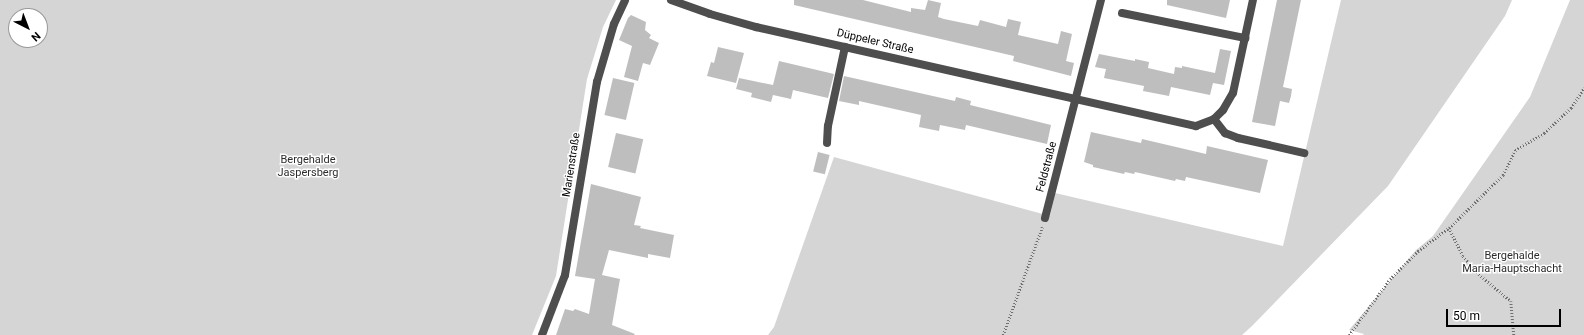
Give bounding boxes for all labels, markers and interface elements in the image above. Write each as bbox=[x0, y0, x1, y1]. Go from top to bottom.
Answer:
north arrow bbox=[8, 8, 48, 48]
street label: Düppeler Straße bbox=[835, 27, 915, 57]
text: N bbox=[28, 29, 43, 44]
street label: Marienstraße bbox=[560, 132, 584, 198]
street label: Feldstraße bbox=[1034, 140, 1060, 194]
park label: Bergehalde Jaspersberg bbox=[278, 154, 338, 180]
park label: Bergehalde Maria-Hauptschacht bbox=[1462, 250, 1562, 276]
scale bar bbox=[1448, 301, 1563, 327]
text: 50 m bbox=[1453, 309, 1480, 323]

